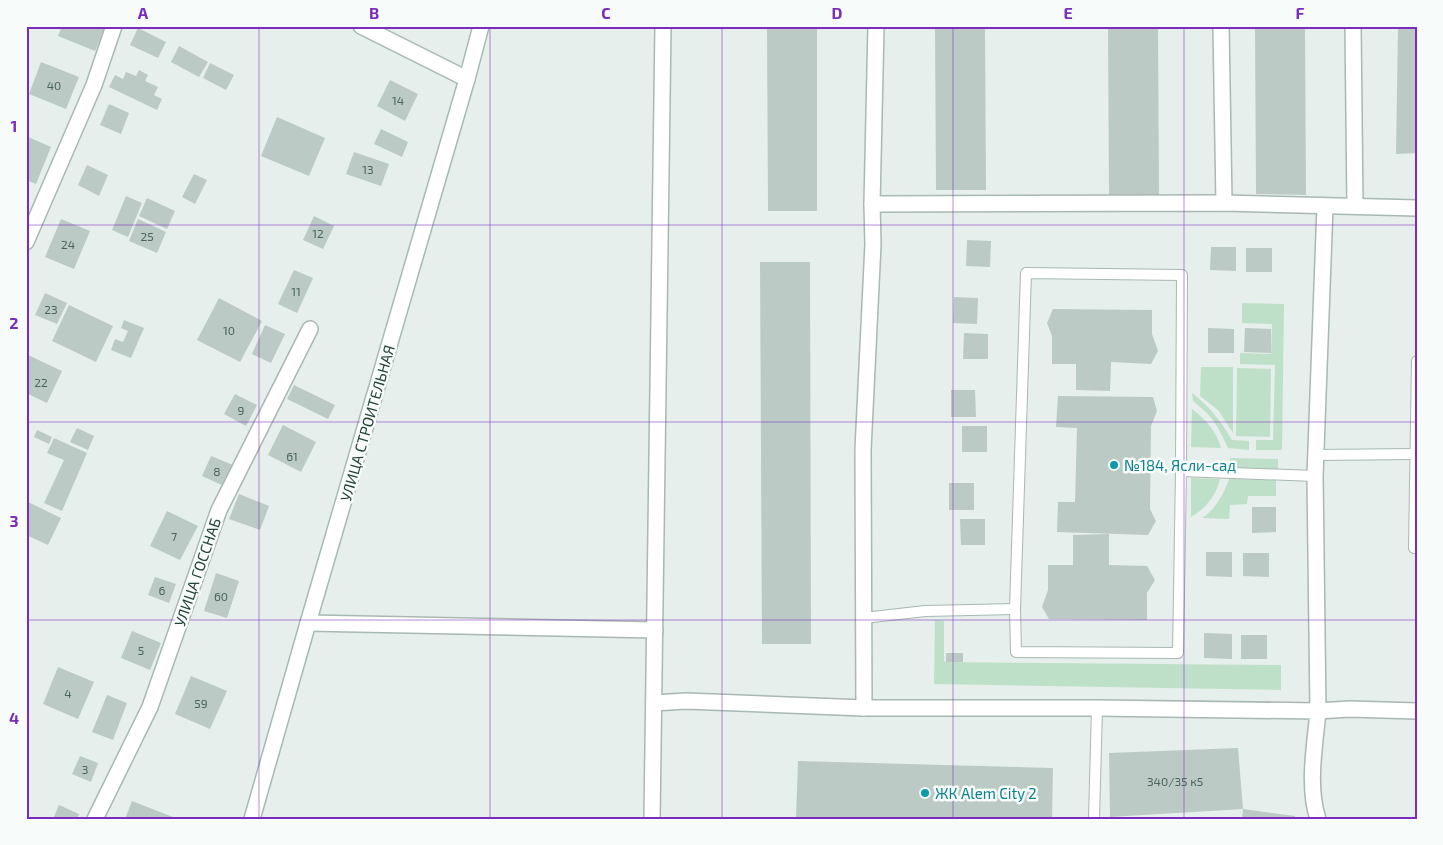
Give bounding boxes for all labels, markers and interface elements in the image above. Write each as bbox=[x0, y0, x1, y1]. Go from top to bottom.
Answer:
text: A bbox=[138, 3, 149, 22]
text: B bbox=[369, 3, 379, 22]
text: C bbox=[601, 3, 611, 22]
text: D bbox=[832, 3, 843, 22]
text: E bbox=[1063, 3, 1073, 22]
text: F bbox=[1296, 3, 1305, 22]
house number: 40 bbox=[47, 78, 61, 92]
house number: 14 bbox=[392, 93, 404, 107]
text: 1 bbox=[11, 116, 17, 135]
house number: 13 bbox=[362, 162, 374, 176]
house number: 12 bbox=[312, 226, 324, 240]
house number: 25 bbox=[140, 229, 154, 243]
house number: 24 bbox=[61, 237, 75, 251]
house number: 11 bbox=[291, 284, 301, 298]
house number: 23 bbox=[44, 302, 58, 316]
text: 2 bbox=[9, 313, 19, 332]
house number: 10 bbox=[223, 323, 235, 337]
street label: УЛИЦА СТРОИТЕЛЬНАЯ bbox=[336, 343, 398, 503]
house number: 22 bbox=[34, 375, 48, 389]
house number: 9 bbox=[238, 403, 245, 417]
house number: 61 bbox=[286, 449, 298, 463]
place label: №184, Ясли-сад bbox=[1124, 456, 1236, 474]
marker: №184, Ясли-сад bbox=[1108, 459, 1120, 471]
house number: 8 bbox=[213, 464, 221, 478]
text: 3 bbox=[9, 511, 19, 530]
street label: УЛИЦА ГОССНАБ bbox=[170, 515, 224, 629]
house number: 7 bbox=[171, 529, 177, 543]
house number: 6 bbox=[159, 583, 166, 597]
house number: 60 bbox=[214, 589, 228, 603]
house number: 5 bbox=[138, 643, 144, 657]
house number: 4 bbox=[64, 686, 72, 700]
house number: 59 bbox=[194, 696, 208, 710]
text: 4 bbox=[9, 708, 19, 727]
house number: 3 bbox=[82, 762, 88, 776]
house number: 340/35 к5 bbox=[1147, 774, 1203, 788]
place label: ЖК Alem City 2 bbox=[935, 784, 1037, 802]
marker: ЖК Alem City 2 bbox=[919, 787, 931, 799]

